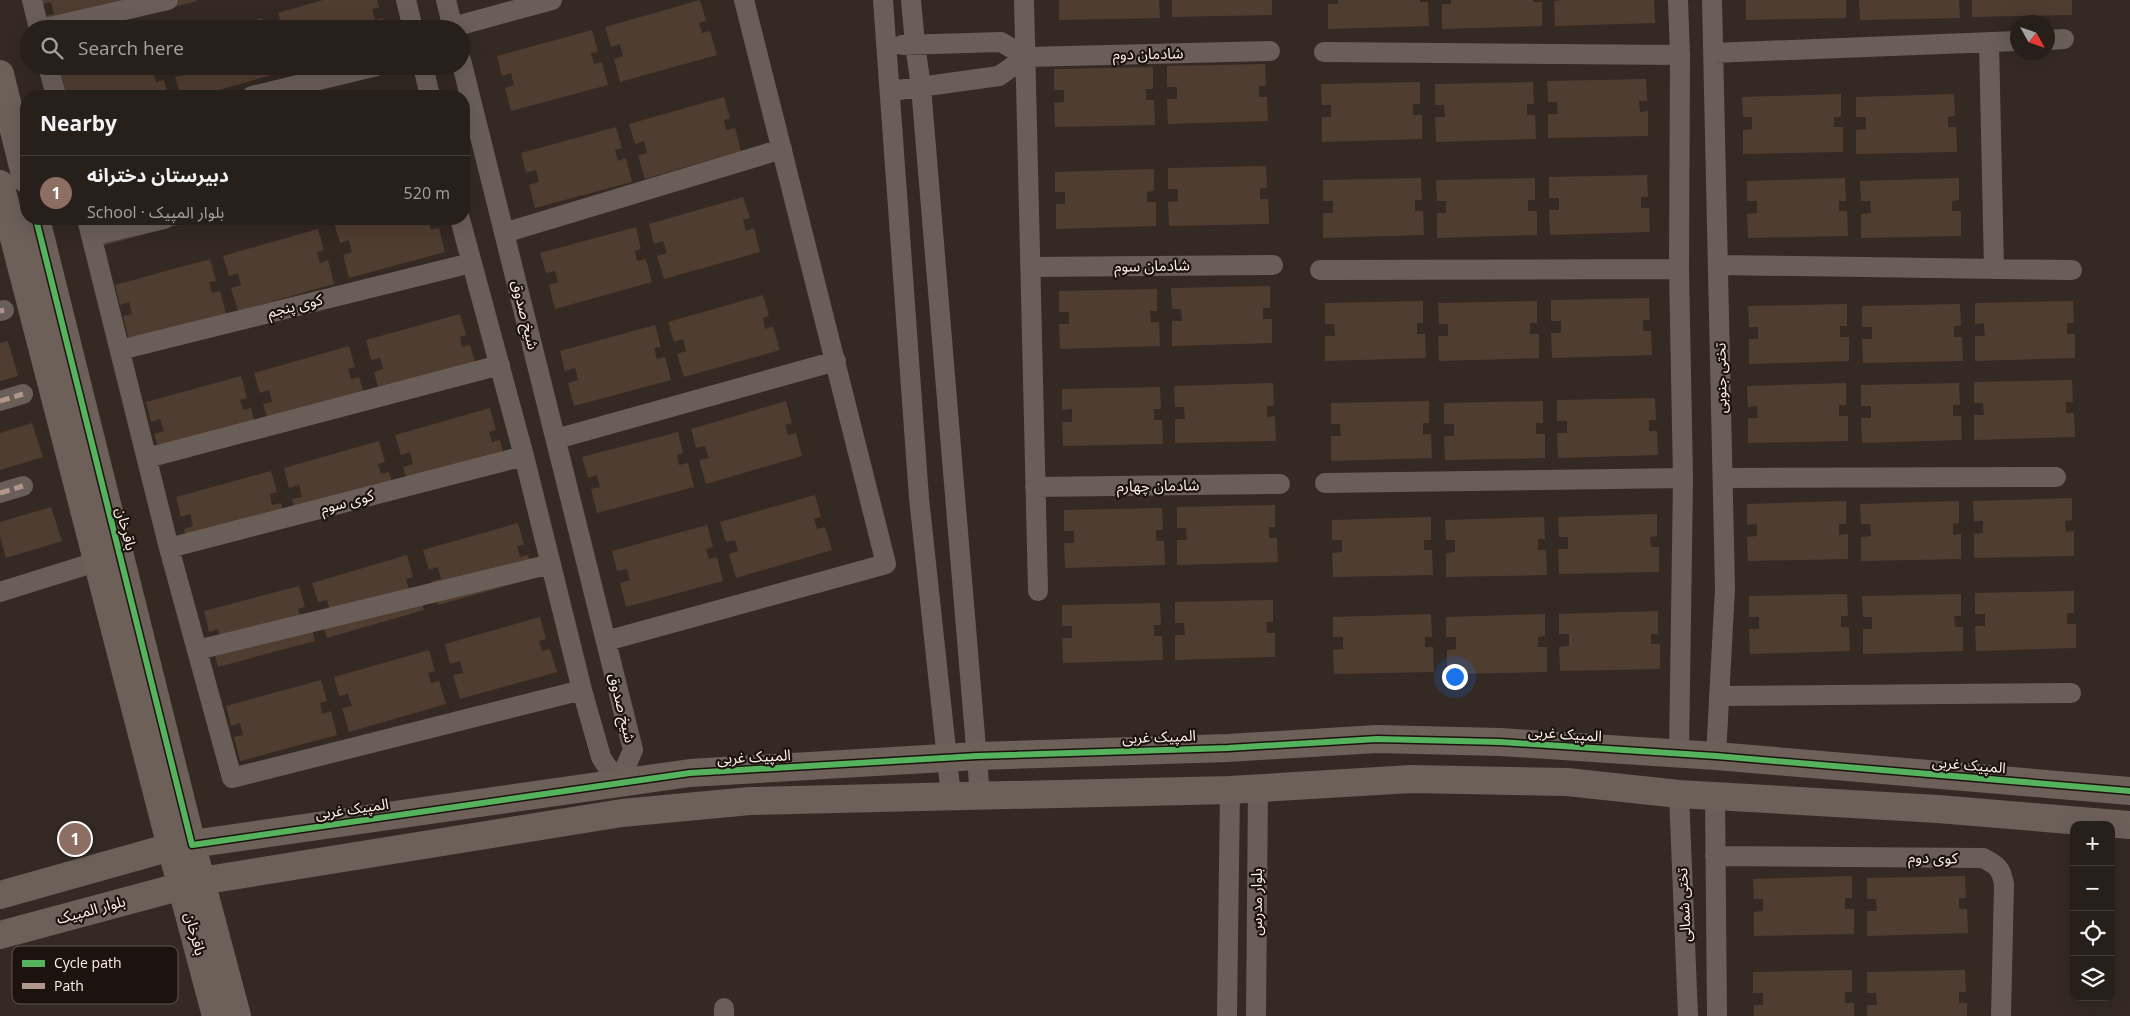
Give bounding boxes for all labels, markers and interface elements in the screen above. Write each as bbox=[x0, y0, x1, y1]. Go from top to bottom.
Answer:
north arrow bbox=[2010, 15, 2055, 60]
search box bbox=[20, 20, 470, 75]
icon: search bbox=[38, 34, 66, 62]
text: Search here bbox=[78, 35, 184, 61]
street label: شادمان دوم bbox=[1112, 42, 1184, 66]
text: Nearby bbox=[40, 109, 117, 137]
text: دبیرستان دخترانه bbox=[87, 162, 229, 188]
text: 1 bbox=[51, 182, 61, 204]
text: 520 m bbox=[404, 182, 450, 204]
text: School · بلوار المپیک bbox=[87, 201, 224, 223]
street label: شادمان سوم bbox=[1114, 254, 1190, 278]
street label: شیخ صدوق bbox=[505, 278, 544, 352]
street label: کوی پنجم bbox=[265, 288, 326, 323]
street label: تختی جنوبی bbox=[1709, 342, 1731, 414]
street label: شادمان چهارم bbox=[1116, 474, 1200, 498]
street label: کوی سوم bbox=[318, 484, 377, 520]
street label: باقرخان bbox=[112, 505, 142, 552]
your location bbox=[1442, 664, 1468, 690]
street label: شیخ صدوق bbox=[602, 671, 641, 745]
street label: المپیک غربی bbox=[1527, 720, 1603, 747]
street label: المپیک غربی bbox=[1122, 725, 1196, 748]
street label: المپیک غربی bbox=[716, 744, 791, 769]
street label: المپیک غربی bbox=[1931, 751, 2007, 778]
street label: المپیک غربی bbox=[314, 793, 390, 824]
pin: 1 bbox=[59, 820, 91, 858]
map controls bbox=[2070, 821, 2115, 1001]
button: + bbox=[2070, 821, 2115, 866]
street label: کوی دوم bbox=[1908, 847, 1959, 869]
button: − bbox=[2070, 866, 2115, 911]
street label: تختی شمالی bbox=[1671, 867, 1695, 943]
street label: بلوار مدرس bbox=[1246, 868, 1266, 936]
street label: بلوار المپیک bbox=[54, 890, 128, 929]
street label: باقرخان bbox=[181, 910, 211, 958]
button: locate bbox=[2070, 911, 2115, 956]
legend bbox=[12, 946, 178, 1004]
text: Cycle path bbox=[54, 953, 122, 972]
button: layers bbox=[2070, 956, 2115, 1001]
text: Path bbox=[54, 976, 84, 995]

